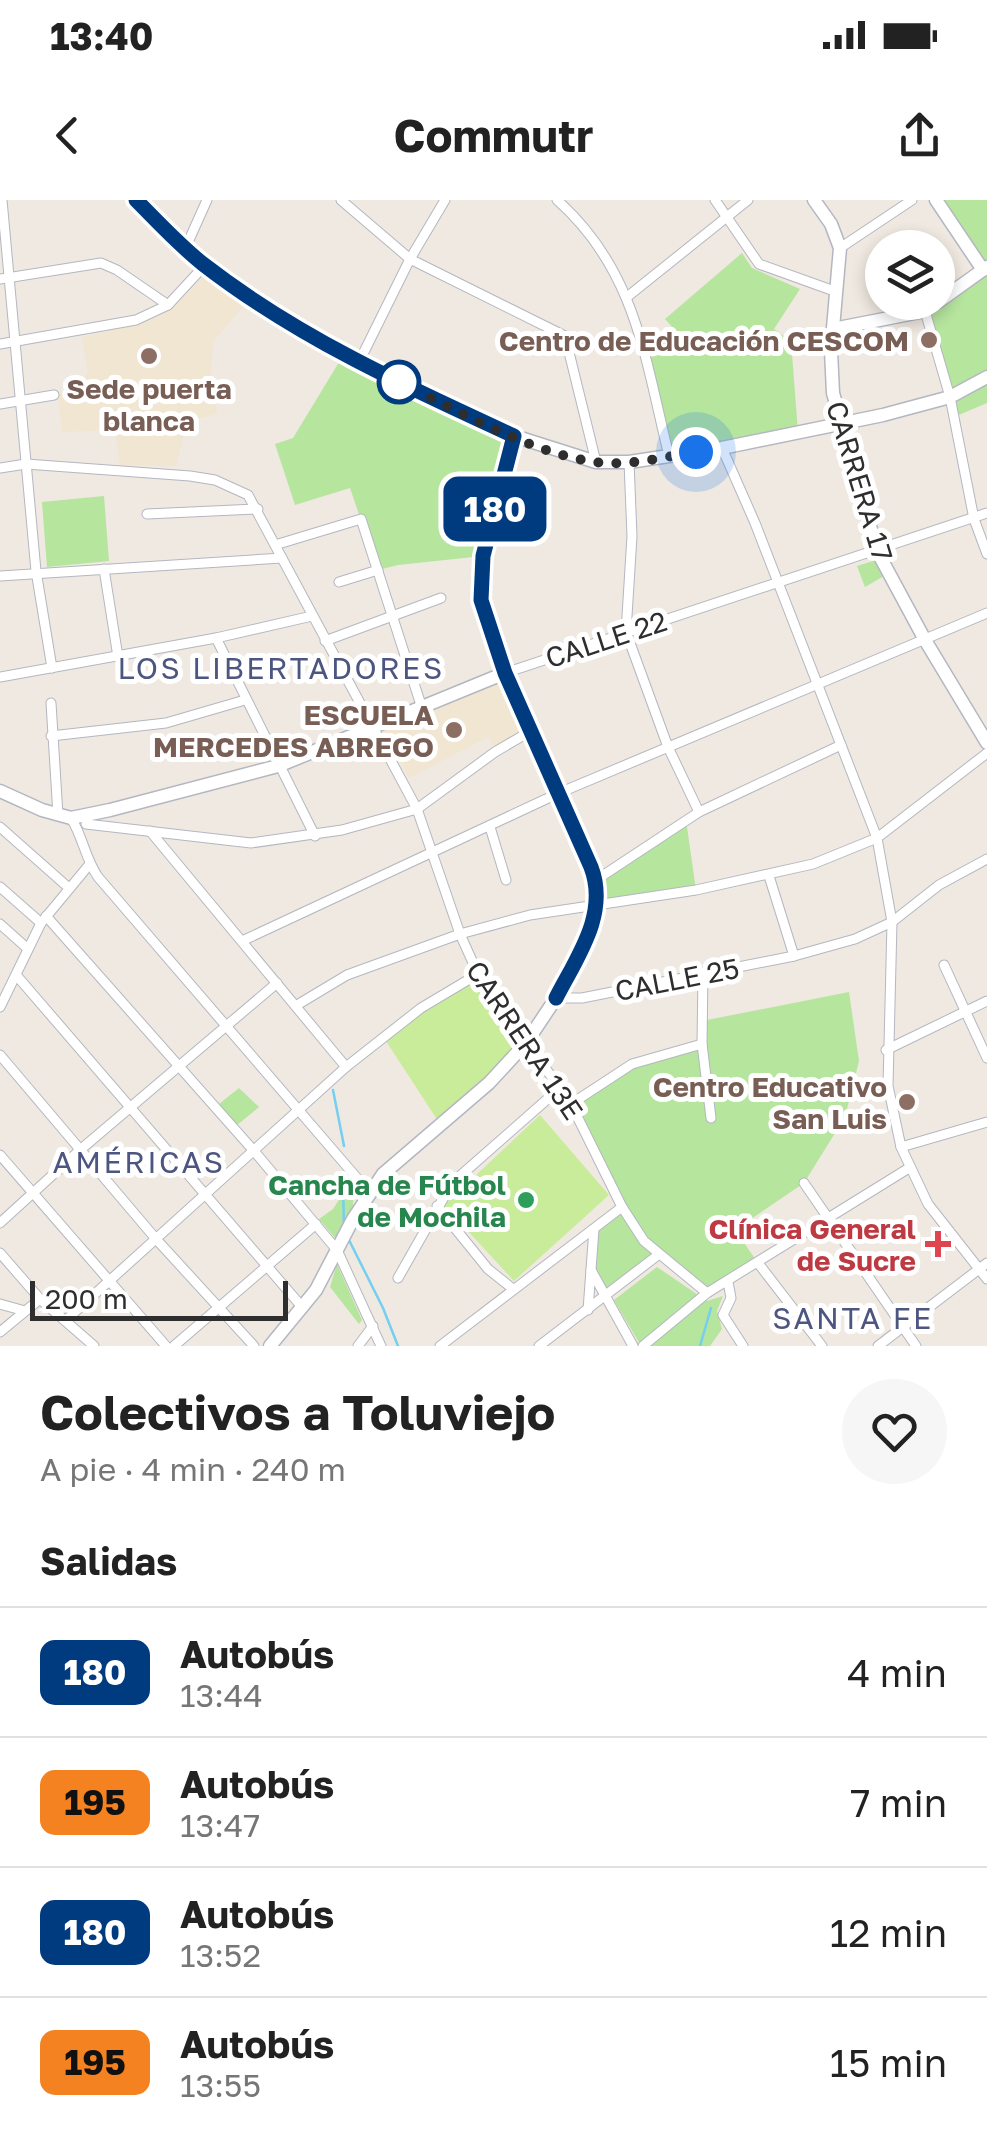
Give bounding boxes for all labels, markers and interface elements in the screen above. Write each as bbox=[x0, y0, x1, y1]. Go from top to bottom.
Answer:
text: 13:40 bbox=[50, 13, 153, 58]
icon: back bbox=[40, 108, 95, 163]
text: Commutr bbox=[393, 108, 594, 162]
icon: share bbox=[892, 108, 947, 163]
map controls bbox=[865, 230, 955, 320]
button: layers bbox=[865, 230, 955, 320]
place label: Centro de Educación CESCOM bbox=[499, 324, 909, 357]
marker: Centro de Educación CESCOM bbox=[918, 329, 940, 351]
marker: Sede puerta blanca bbox=[138, 345, 160, 367]
unlabelled marker bbox=[378, 361, 420, 403]
place label: Sede puerta blanca bbox=[66, 372, 232, 437]
street label: CARRERA 17 bbox=[820, 397, 900, 565]
your location bbox=[671, 427, 721, 477]
line badge: 180 bbox=[438, 476, 552, 542]
text: 180 bbox=[463, 488, 527, 530]
street label: CALLE 22 bbox=[541, 604, 671, 674]
district label: LOS LIBERTADORES bbox=[117, 650, 445, 686]
place label: ESCUELA MERCEDES ABREGO bbox=[153, 698, 434, 763]
marker: ESCUELA MERCEDES ABREGO bbox=[443, 719, 465, 741]
street label: CALLE 25 bbox=[612, 951, 742, 1007]
street label: CARRERA 13E bbox=[460, 954, 590, 1126]
place label: Centro Educativo San Luis bbox=[653, 1070, 887, 1135]
marker: Centro Educativo San Luis bbox=[896, 1091, 918, 1113]
district label: AMÉRICAS bbox=[53, 1144, 225, 1180]
place label: Cancha de Fútbol de Mochila bbox=[268, 1168, 506, 1233]
marker: Cancha de Fútbol de Mochila bbox=[515, 1189, 537, 1211]
place label: Clínica General de Sucre bbox=[708, 1212, 916, 1277]
marker: Clínica General de Sucre bbox=[925, 1231, 951, 1257]
scale bar bbox=[30, 1276, 288, 1320]
text: 200 m bbox=[45, 1282, 128, 1315]
district label: SANTA FE bbox=[772, 1300, 934, 1336]
button: heart bbox=[842, 1379, 947, 1484]
text: Colectivos a Toluviejo bbox=[40, 1383, 555, 1441]
text: A pie · 4 min · 240 m bbox=[40, 1450, 346, 1488]
text: Salidas bbox=[40, 1538, 177, 1583]
text: Autobús bbox=[180, 1631, 334, 1676]
text: 4 min bbox=[847, 1650, 947, 1695]
text: 180 bbox=[63, 1651, 127, 1693]
text: 13:44 bbox=[180, 1676, 263, 1714]
text: Autobús bbox=[180, 1761, 334, 1806]
text: 7 min bbox=[850, 1780, 947, 1825]
text: 195 bbox=[64, 1781, 126, 1823]
text: 13:47 bbox=[180, 1806, 260, 1844]
text: Autobús bbox=[180, 1891, 334, 1936]
text: 12 min bbox=[830, 1910, 947, 1955]
text: 180 bbox=[63, 1911, 127, 1953]
text: 13:52 bbox=[180, 1936, 261, 1974]
text: Autobús bbox=[180, 2021, 334, 2066]
text: 15 min bbox=[830, 2040, 947, 2085]
text: 195 bbox=[64, 2041, 126, 2083]
text: 13:55 bbox=[180, 2066, 261, 2104]

